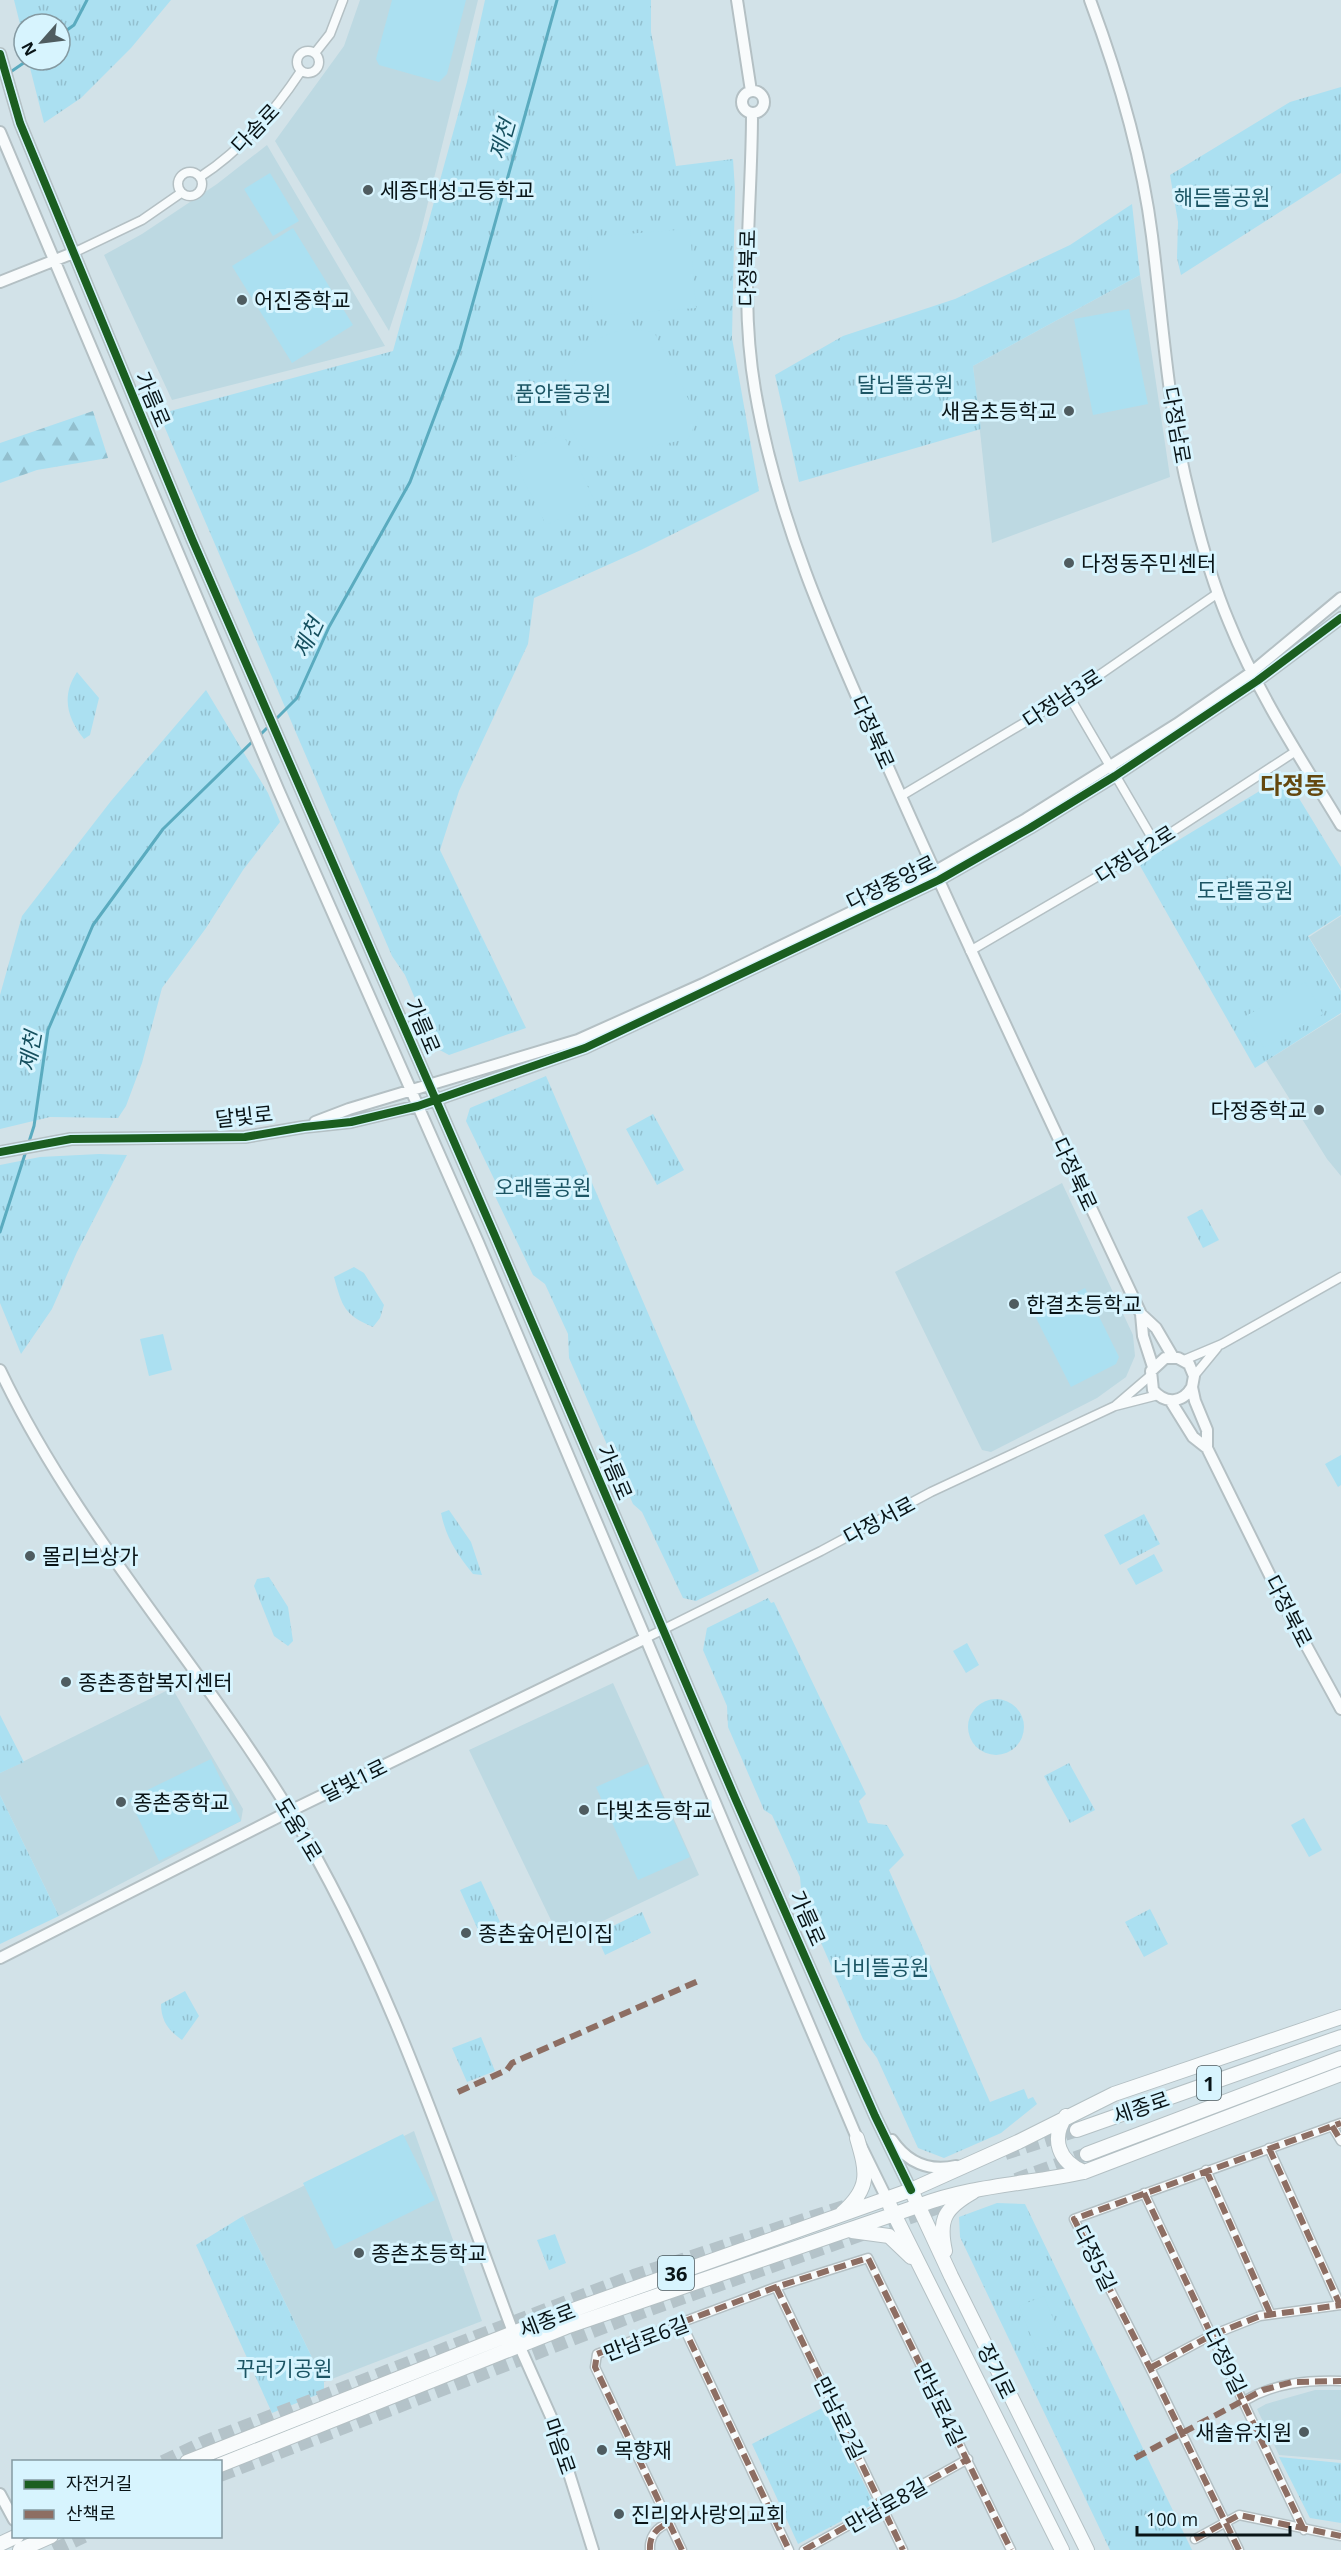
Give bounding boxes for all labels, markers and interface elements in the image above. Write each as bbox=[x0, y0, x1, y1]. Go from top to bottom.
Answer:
north arrow bbox=[12, 12, 72, 72]
text: N bbox=[16, 38, 42, 60]
street label: 다솜로 bbox=[225, 97, 285, 159]
water label: 제천 bbox=[481, 113, 522, 163]
place label: 세종대성고등학교 bbox=[380, 176, 535, 204]
marker: 세종대성고등학교 bbox=[361, 183, 375, 197]
park label: 해든뜰공원 bbox=[1174, 183, 1270, 211]
street label: 다정북로 bbox=[732, 229, 762, 307]
place label: 어진중학교 bbox=[254, 286, 351, 314]
marker: 어진중학교 bbox=[235, 293, 249, 307]
street label: 가름로 bbox=[129, 367, 177, 431]
park label: 달님뜰공원 bbox=[857, 370, 953, 398]
park label: 품안뜰공원 bbox=[515, 379, 611, 407]
street label: 다정남로 bbox=[1157, 385, 1197, 465]
place label: 새움초등학교 bbox=[941, 397, 1057, 425]
marker: 새움초등학교 bbox=[1062, 404, 1076, 418]
place label: 다정동주민센터 bbox=[1081, 549, 1216, 577]
marker: 다정동주민센터 bbox=[1062, 556, 1076, 570]
water label: 제천 bbox=[285, 610, 330, 662]
street label: 다정남3로 bbox=[1017, 662, 1107, 734]
street label: 다정북로 bbox=[844, 691, 902, 773]
district label: 다정동 bbox=[1260, 768, 1326, 801]
street label: 다정남2로 bbox=[1090, 818, 1180, 890]
street label: 다정중앙로 bbox=[841, 848, 941, 916]
park label: 도란뜰공원 bbox=[1197, 876, 1293, 904]
street label: 가름로 bbox=[399, 994, 447, 1058]
water label: 제천 bbox=[11, 1026, 48, 1074]
place label: 다정중학교 bbox=[1210, 1096, 1307, 1124]
street label: 달빛로 bbox=[214, 1099, 274, 1133]
marker: 다정중학교 bbox=[1312, 1103, 1326, 1117]
street label: 다정북로 bbox=[1046, 1133, 1104, 1215]
park label: 오래뜰공원 bbox=[495, 1173, 591, 1201]
place label: 한결초등학교 bbox=[1026, 1290, 1142, 1318]
marker: 한결초등학교 bbox=[1007, 1297, 1021, 1311]
street label: 가름로 bbox=[591, 1440, 639, 1504]
street label: 다정서로 bbox=[838, 1489, 920, 1551]
place label: 몰리브상가 bbox=[42, 1542, 139, 1570]
marker: 몰리브상가 bbox=[23, 1549, 37, 1563]
street label: 다정북로 bbox=[1259, 1570, 1319, 1652]
place label: 종촌종합복지센터 bbox=[78, 1668, 233, 1696]
marker: 종촌종합복지센터 bbox=[59, 1675, 73, 1689]
street label: 달빛1로 bbox=[316, 1752, 392, 1808]
place label: 종촌중학교 bbox=[133, 1788, 230, 1816]
street label: 도움1로 bbox=[269, 1792, 329, 1866]
marker: 종촌중학교 bbox=[114, 1795, 128, 1809]
place label: 다빛초등학교 bbox=[596, 1796, 712, 1824]
marker: 다빛초등학교 bbox=[577, 1803, 591, 1817]
street label: 가름로 bbox=[783, 1886, 833, 1950]
place label: 종촌숲어린이집 bbox=[478, 1919, 613, 1947]
marker: 종촌숲어린이집 bbox=[459, 1926, 473, 1940]
park label: 너비뜰공원 bbox=[833, 1953, 929, 1981]
road number: 1 bbox=[1197, 2066, 1221, 2100]
street label: 세종로 bbox=[1109, 2084, 1173, 2130]
street label: 다정5길 bbox=[1067, 2220, 1123, 2296]
place label: 종촌초등학교 bbox=[371, 2239, 487, 2267]
marker: 종촌초등학교 bbox=[352, 2246, 366, 2260]
road number: 36 bbox=[658, 2256, 694, 2290]
street label: 세종로 bbox=[515, 2297, 579, 2343]
street label: 만남로6길 bbox=[599, 2309, 693, 2367]
street label: 다정9길 bbox=[1197, 2323, 1253, 2399]
street label: 장기로 bbox=[972, 2339, 1022, 2403]
park label: 꾸러기공원 bbox=[236, 2354, 332, 2382]
street label: 만남로4길 bbox=[908, 2358, 972, 2450]
street label: 만남로2길 bbox=[808, 2372, 872, 2464]
street label: 마음로 bbox=[537, 2414, 583, 2478]
place label: 새솔유치원 bbox=[1195, 2418, 1292, 2446]
marker: 새솔유치원 bbox=[1297, 2425, 1311, 2439]
place label: 목향재 bbox=[614, 2436, 672, 2464]
marker: 목향재 bbox=[595, 2443, 609, 2457]
legend bbox=[12, 2460, 222, 2538]
text: 자전거길 bbox=[66, 2471, 132, 2495]
street label: 만남로8길 bbox=[840, 2471, 932, 2539]
scale bar bbox=[1137, 2499, 1290, 2537]
place label: 진리와사랑의교회 bbox=[631, 2500, 786, 2528]
text: 산책로 bbox=[66, 2501, 116, 2525]
marker: 진리와사랑의교회 bbox=[612, 2507, 626, 2521]
text: 100 m bbox=[1146, 2507, 1198, 2531]

